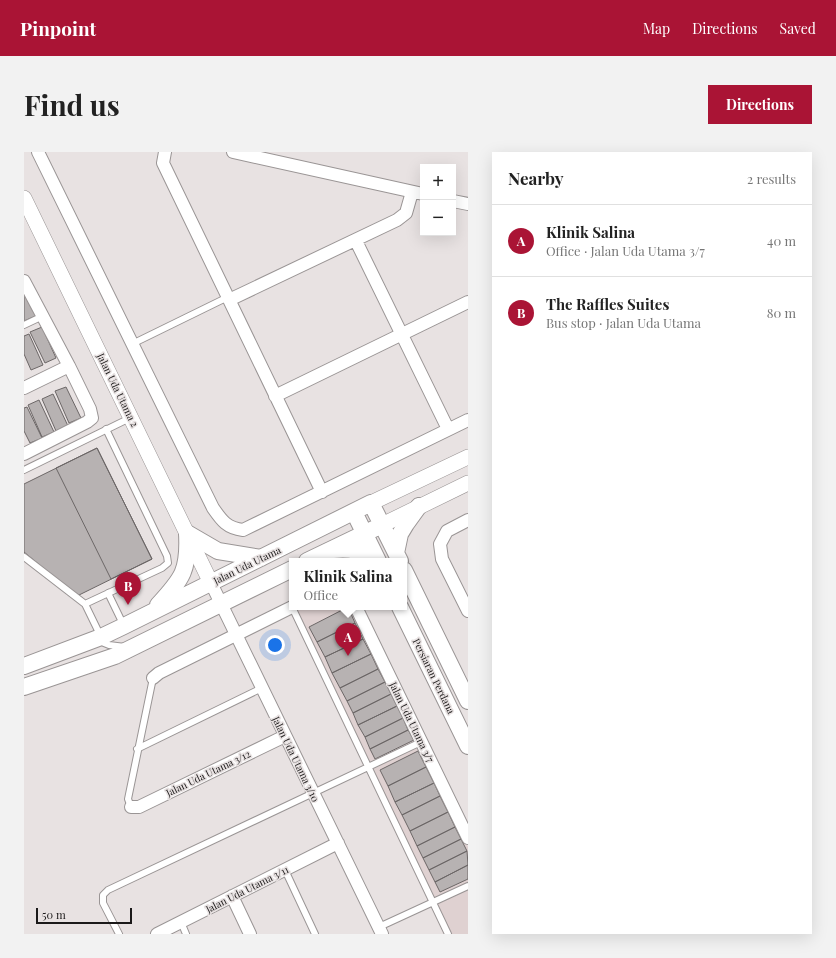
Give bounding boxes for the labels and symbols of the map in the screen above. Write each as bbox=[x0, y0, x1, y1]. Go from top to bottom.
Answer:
street label: Jalan Uda Utama 2 bbox=[94, 350, 142, 429]
street label: Jalan Uda Utama bbox=[210, 543, 283, 588]
pin: B bbox=[115, 572, 141, 605]
pin: A bbox=[335, 623, 361, 656]
your location bbox=[265, 635, 285, 655]
street label: Persiaran Perdana bbox=[410, 636, 458, 716]
street label: Jalan Uda Utama 3/7 bbox=[386, 679, 438, 765]
street label: Jalan Uda Utama 3/10 bbox=[269, 713, 323, 804]
street label: Jalan Uda Utama 3/12 bbox=[163, 746, 253, 800]
street label: Jalan Uda Utama 3/11 bbox=[202, 862, 291, 916]
scale bar bbox=[36, 906, 132, 925]

